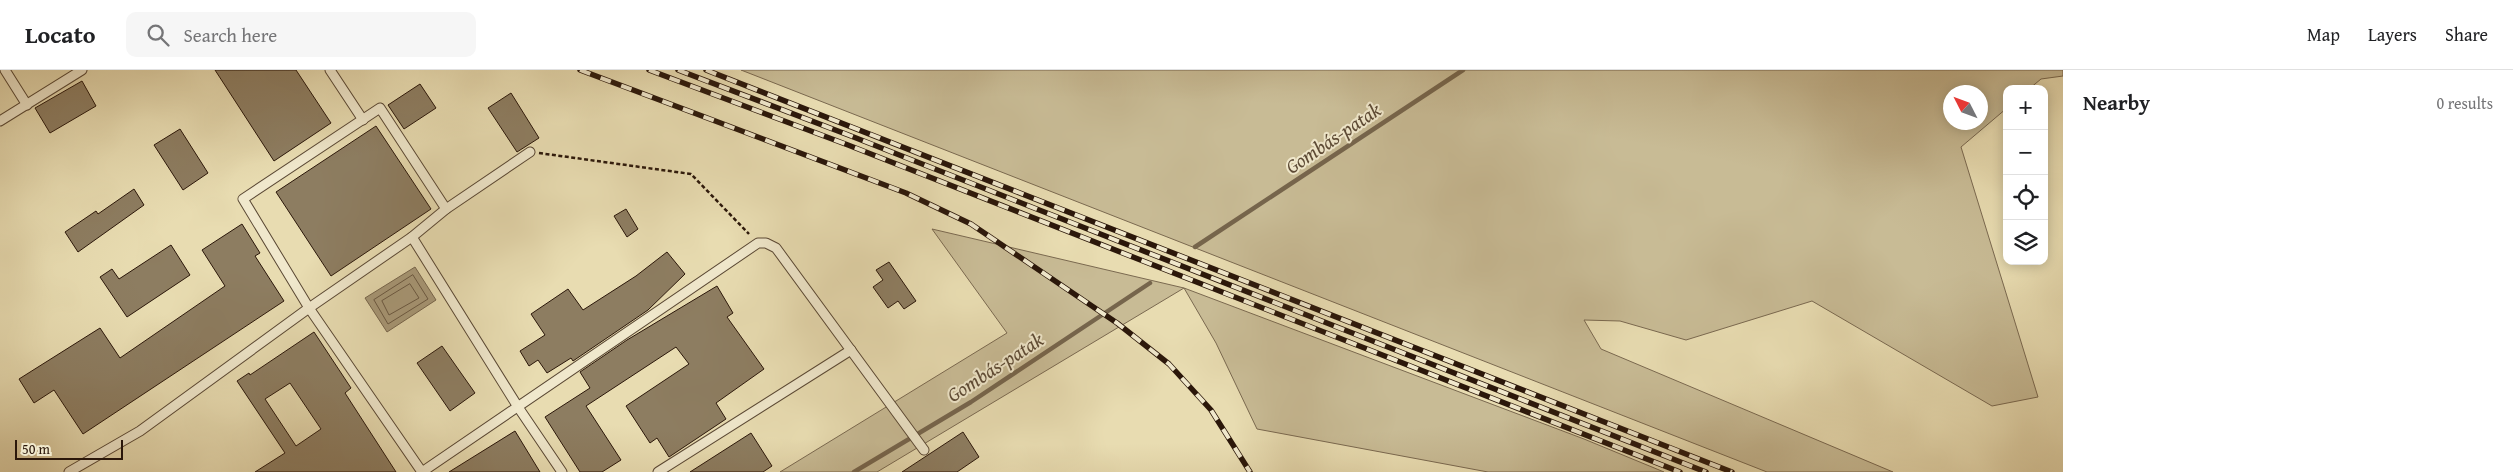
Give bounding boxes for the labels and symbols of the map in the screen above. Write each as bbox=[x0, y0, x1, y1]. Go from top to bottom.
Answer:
north arrow bbox=[1943, 85, 1988, 130]
water label: Gombás-patak bbox=[1279, 94, 1387, 180]
water label: Gombás-patak bbox=[941, 324, 1049, 409]
scale bar bbox=[15, 437, 122, 460]

